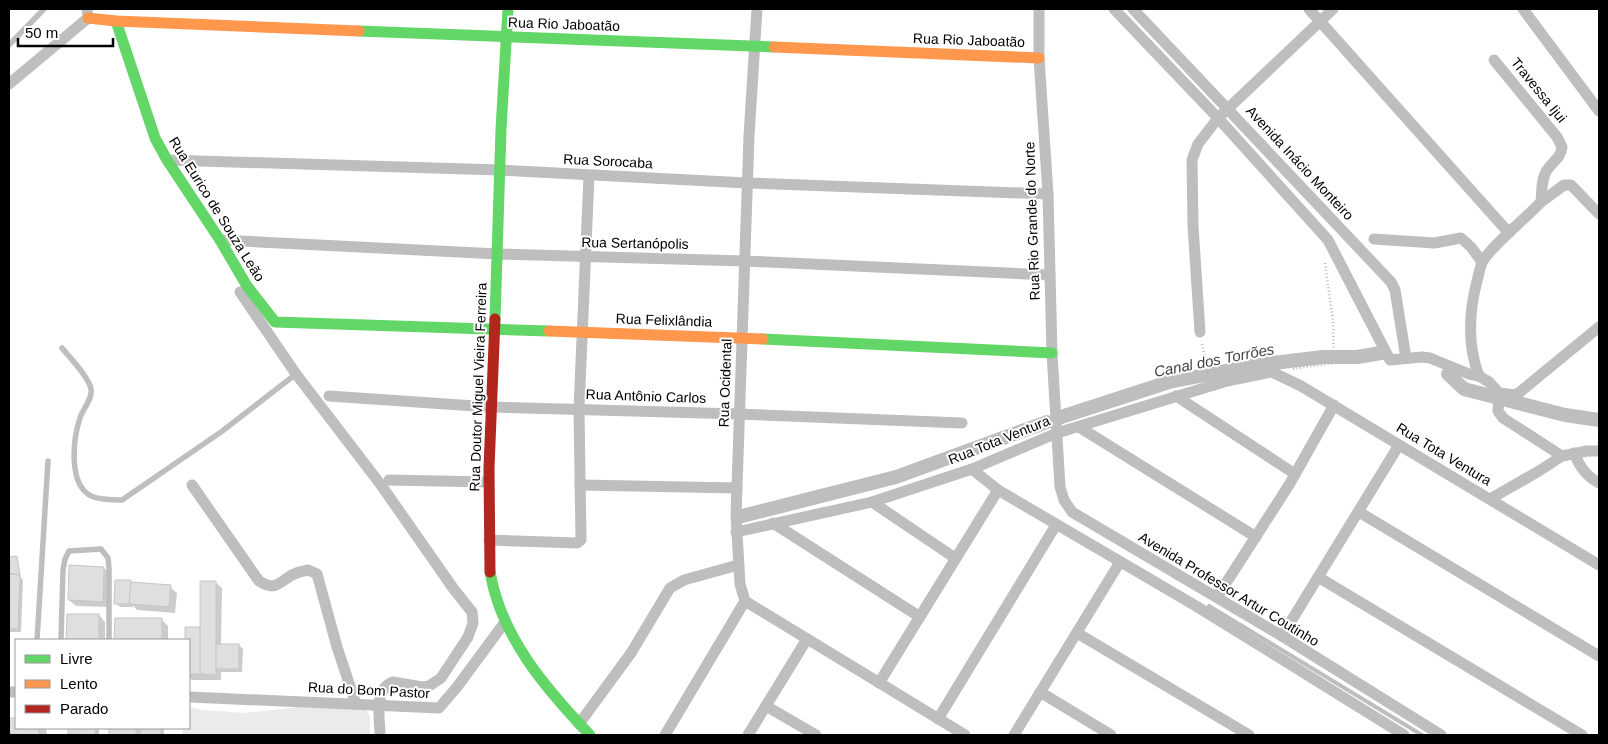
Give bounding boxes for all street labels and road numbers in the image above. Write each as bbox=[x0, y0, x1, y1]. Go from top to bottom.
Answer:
street label: Rua Rio Jaboatão bbox=[508, 14, 620, 34]
street label: Rua Rio Jaboatão bbox=[913, 30, 1025, 50]
street label: Travessa Ijui bbox=[1508, 54, 1570, 126]
street label: Avenida Inácio Monteiro bbox=[1243, 103, 1357, 223]
street label: Rua Eurico de Souza Leão bbox=[166, 134, 268, 284]
street label: Rua Rio Grande do Norte bbox=[1021, 141, 1043, 301]
street label: Rua Sorocaba bbox=[563, 151, 653, 171]
street label: Rua Sertanópolis bbox=[581, 234, 689, 252]
street label: Rua Doutor Miguel Vieira Ferreira bbox=[466, 282, 490, 492]
street label: Rua Felixlândia bbox=[616, 310, 713, 330]
street label: Rua Ocidental bbox=[715, 338, 735, 428]
street label: Rua Antônio Carlos bbox=[585, 386, 707, 406]
street label: Rua Tota Ventura bbox=[946, 412, 1052, 468]
street label: Rua Tota Ventura bbox=[1394, 419, 1495, 489]
street label: Avenida Professor Artur Coutinho bbox=[1136, 529, 1322, 649]
street label: Rua do Bom Pastor bbox=[308, 679, 431, 701]

